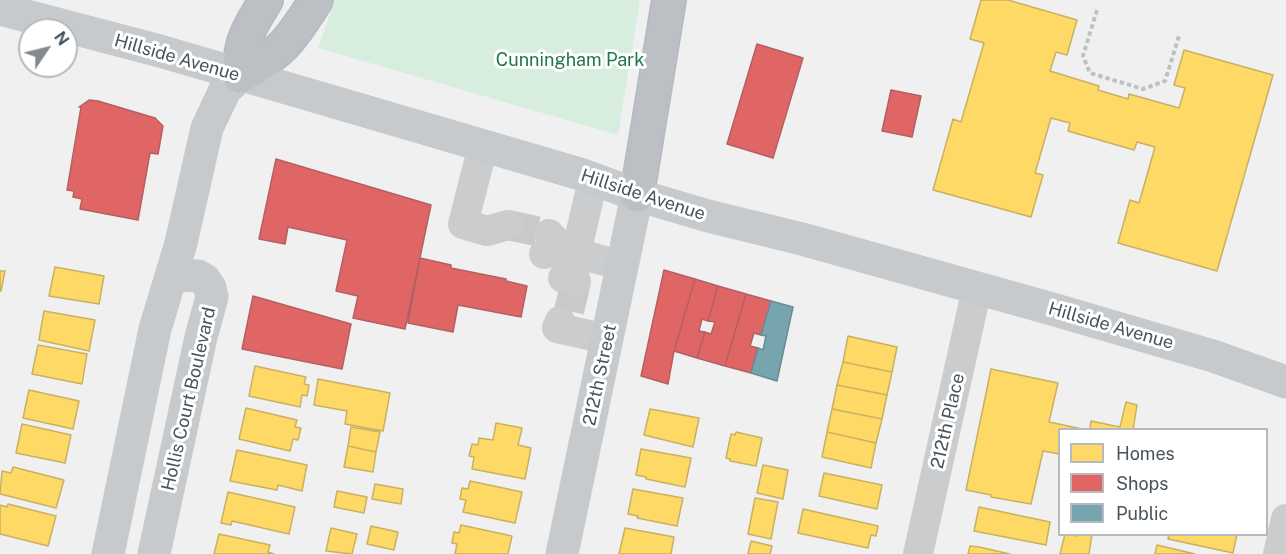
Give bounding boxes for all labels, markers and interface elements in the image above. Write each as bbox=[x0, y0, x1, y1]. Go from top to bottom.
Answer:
north arrow bbox=[18, 18, 78, 78]
text: N bbox=[50, 28, 73, 49]
street label: Hillside Avenue bbox=[112, 30, 242, 86]
park label: Cunningham Park bbox=[496, 49, 644, 71]
street label: Hillside Avenue bbox=[578, 165, 708, 225]
street label: Hillside Avenue bbox=[1046, 298, 1176, 354]
street label: Hollis Court Boulevard bbox=[157, 305, 221, 493]
street label: 212th Street bbox=[579, 322, 621, 428]
street label: 212th Place bbox=[927, 371, 969, 471]
legend bbox=[1058, 428, 1268, 536]
text: Homes bbox=[1116, 443, 1175, 464]
text: Shops bbox=[1116, 473, 1168, 494]
text: Public bbox=[1116, 503, 1168, 524]

